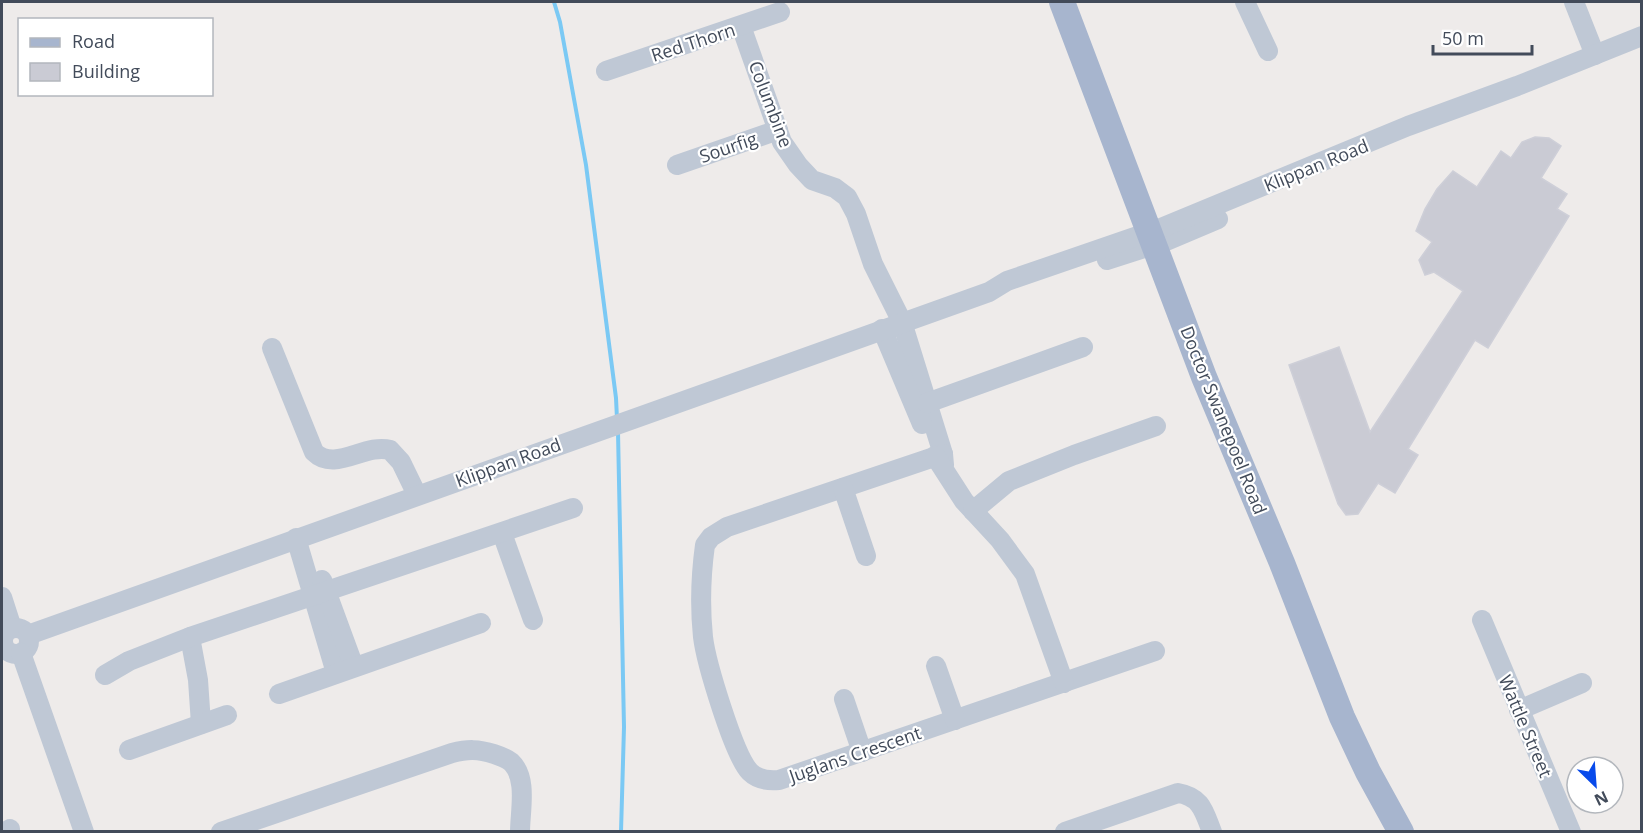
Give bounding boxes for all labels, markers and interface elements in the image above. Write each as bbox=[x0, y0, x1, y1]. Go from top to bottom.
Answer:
street label: Red Thorn bbox=[648, 17, 738, 67]
legend bbox=[18, 18, 213, 96]
scale bar bbox=[1433, 18, 1532, 56]
text: 50 m bbox=[1442, 26, 1484, 50]
text: Road bbox=[72, 29, 115, 53]
street label: Columbine bbox=[743, 57, 799, 151]
text: Building bbox=[72, 59, 140, 83]
street label: Sourfig bbox=[696, 126, 760, 168]
street label: Klippan Road bbox=[1260, 133, 1372, 197]
street label: Doctor Swanepoel Road bbox=[1175, 322, 1273, 518]
street label: Klippan Road bbox=[452, 432, 564, 492]
street label: Wattle Street bbox=[1494, 671, 1558, 781]
street label: Juglans Crescent bbox=[784, 720, 924, 788]
north arrow bbox=[1565, 755, 1625, 815]
text: N bbox=[1591, 786, 1612, 811]

